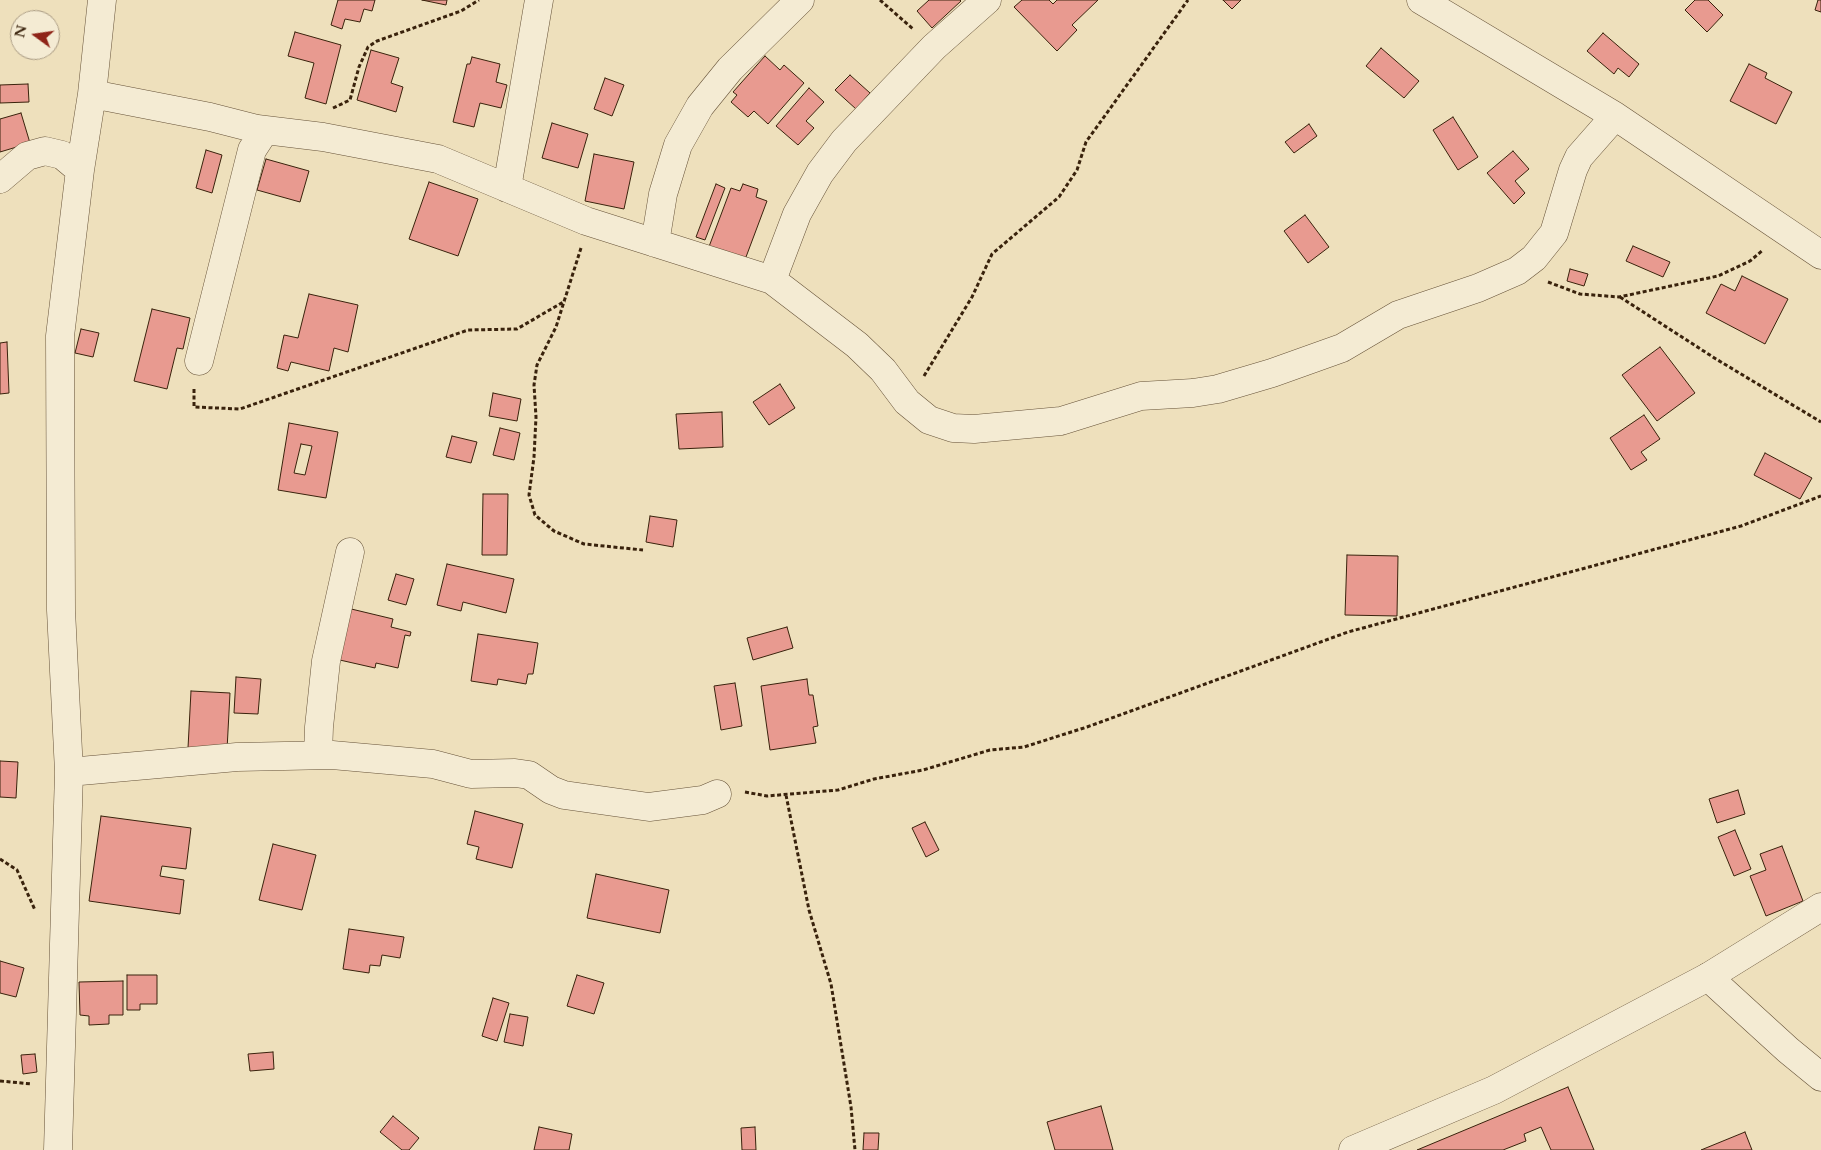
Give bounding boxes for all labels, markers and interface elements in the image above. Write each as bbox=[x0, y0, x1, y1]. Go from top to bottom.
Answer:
north arrow bbox=[10, 10, 60, 60]
text: N bbox=[10, 23, 32, 40]

